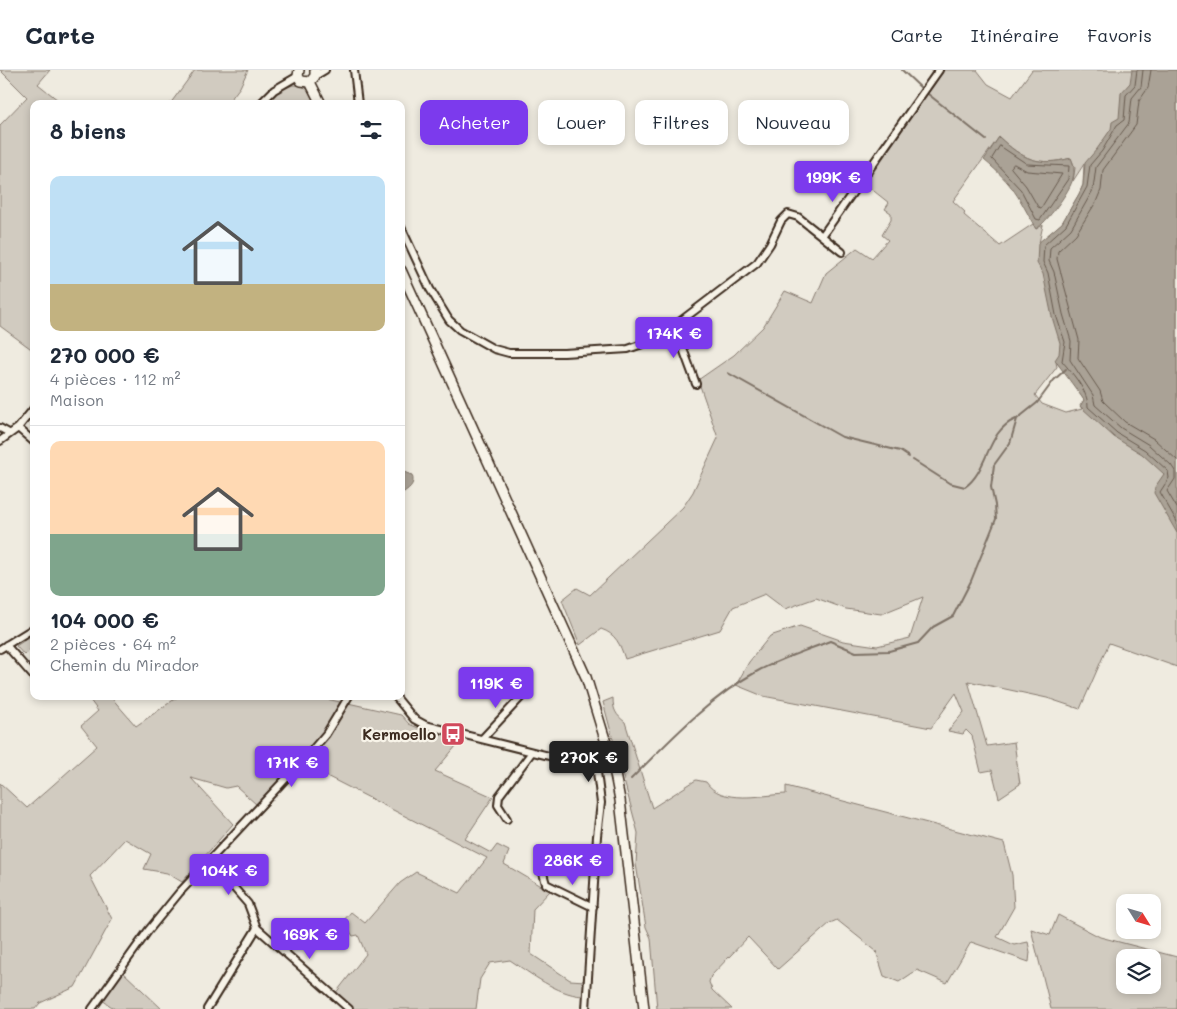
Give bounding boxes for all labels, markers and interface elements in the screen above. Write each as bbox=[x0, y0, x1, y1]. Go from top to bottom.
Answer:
text: Carte bbox=[25, 19, 95, 50]
text: Carte bbox=[891, 23, 943, 47]
text: Itinéraire bbox=[971, 23, 1059, 47]
text: Favoris bbox=[1087, 23, 1152, 47]
chip: Acheter bbox=[420, 100, 528, 145]
chip: Louer bbox=[538, 100, 625, 145]
chip: Filtres bbox=[635, 100, 728, 145]
chip: Nouveau bbox=[738, 100, 849, 145]
icon: filters bbox=[357, 116, 385, 144]
text: 8 biens bbox=[50, 117, 126, 144]
pin: 199K € bbox=[792, 160, 874, 203]
text: 199K € bbox=[805, 166, 861, 187]
icon: home bbox=[173, 208, 263, 298]
pin: 174K € bbox=[633, 316, 715, 359]
text: 174K € bbox=[646, 322, 702, 343]
text: 270 000 € bbox=[50, 341, 160, 368]
text: 4 pièces · 112 m² bbox=[50, 368, 181, 389]
text: Maison bbox=[50, 389, 104, 410]
icon: home bbox=[173, 474, 263, 564]
text: 104 000 € bbox=[50, 606, 159, 633]
text: 2 pièces · 64 m² bbox=[50, 633, 176, 654]
text: Chemin du Mirador bbox=[50, 654, 199, 675]
pin: 119K € bbox=[455, 666, 537, 709]
text: 119K € bbox=[469, 672, 523, 693]
bus stop icon: Kermoello bbox=[440, 721, 466, 747]
place label: Kermoello bbox=[362, 724, 436, 744]
pin: 270K € bbox=[548, 740, 630, 783]
pin: 171K € bbox=[251, 746, 333, 788]
text: 270K € bbox=[560, 746, 618, 767]
text: 171K € bbox=[266, 751, 318, 772]
pin: 286K € bbox=[532, 844, 614, 886]
text: 286K € bbox=[544, 849, 602, 870]
pin: 104K € bbox=[188, 854, 270, 896]
text: 104K € bbox=[201, 859, 257, 880]
north arrow bbox=[1116, 894, 1161, 939]
map controls bbox=[1116, 894, 1161, 994]
pin: 169K € bbox=[269, 918, 351, 960]
text: 169K € bbox=[282, 923, 338, 944]
button: layers bbox=[1116, 949, 1161, 994]

